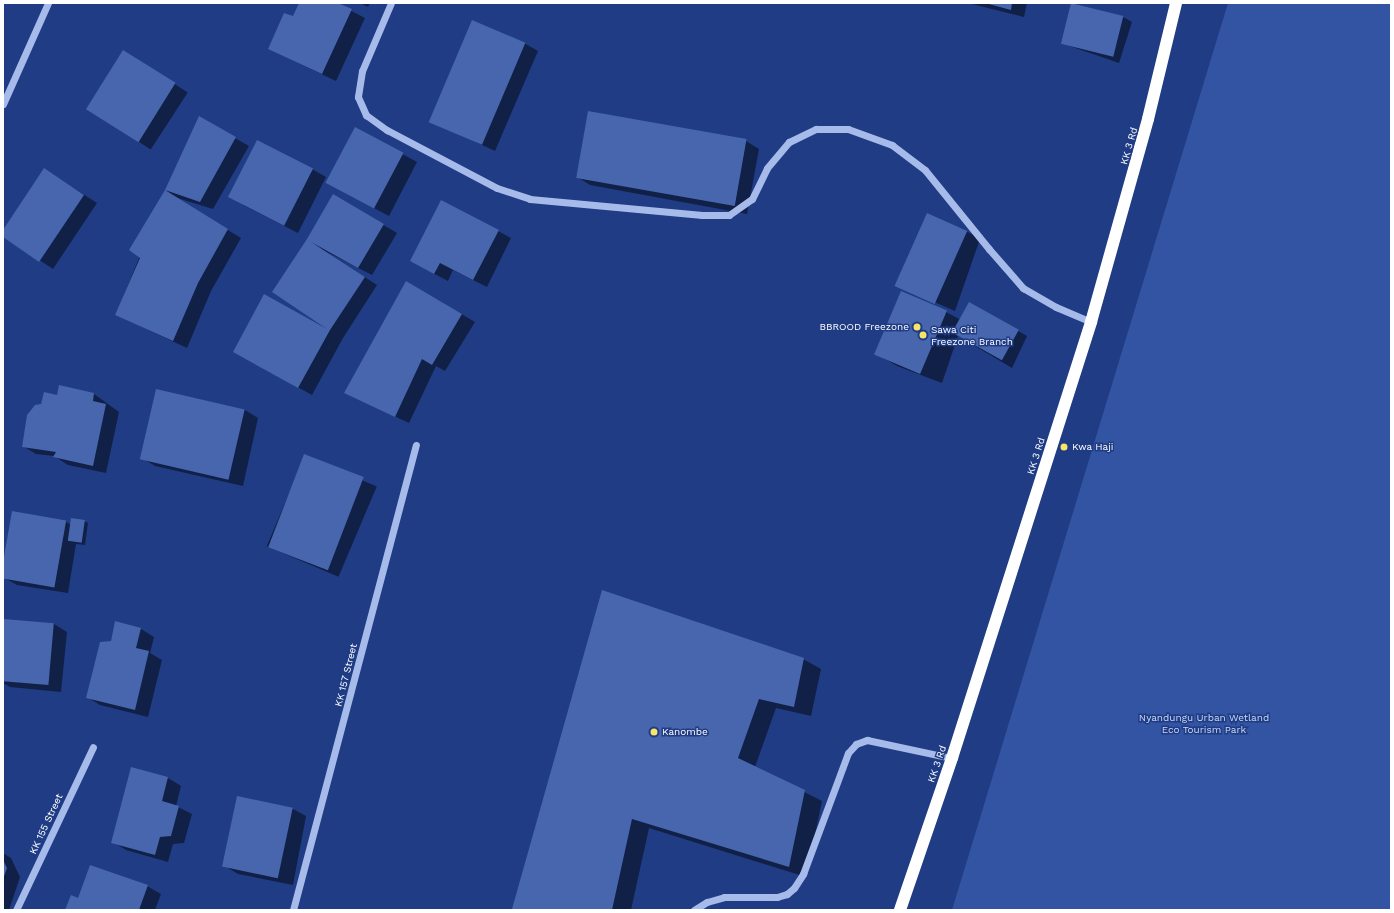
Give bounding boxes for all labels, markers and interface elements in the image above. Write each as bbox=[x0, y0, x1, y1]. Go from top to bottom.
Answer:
street label: KK 3 Rd bbox=[1118, 126, 1140, 166]
place label: BBROOD Freezone bbox=[819, 321, 909, 333]
marker: BBROOD Freezone bbox=[912, 322, 922, 332]
place label: Sawa Citi Freezone Branch bbox=[931, 323, 1013, 346]
marker: Sawa Citi Freezone Branch bbox=[918, 330, 928, 340]
street label: KK 3 Rd bbox=[1024, 436, 1048, 476]
place label: Kwa Haji bbox=[1072, 441, 1114, 453]
marker: Kwa Haji bbox=[1059, 442, 1069, 452]
street label: KK 157 Street bbox=[332, 642, 360, 708]
park label: Nyandungu Urban Wetland Eco Tourism Park bbox=[1139, 711, 1269, 734]
place label: Kanombe bbox=[662, 726, 708, 738]
marker: Kanombe bbox=[649, 727, 659, 737]
street label: KK 3 Rd bbox=[925, 744, 949, 784]
street label: KK 155 Street bbox=[27, 792, 65, 856]

